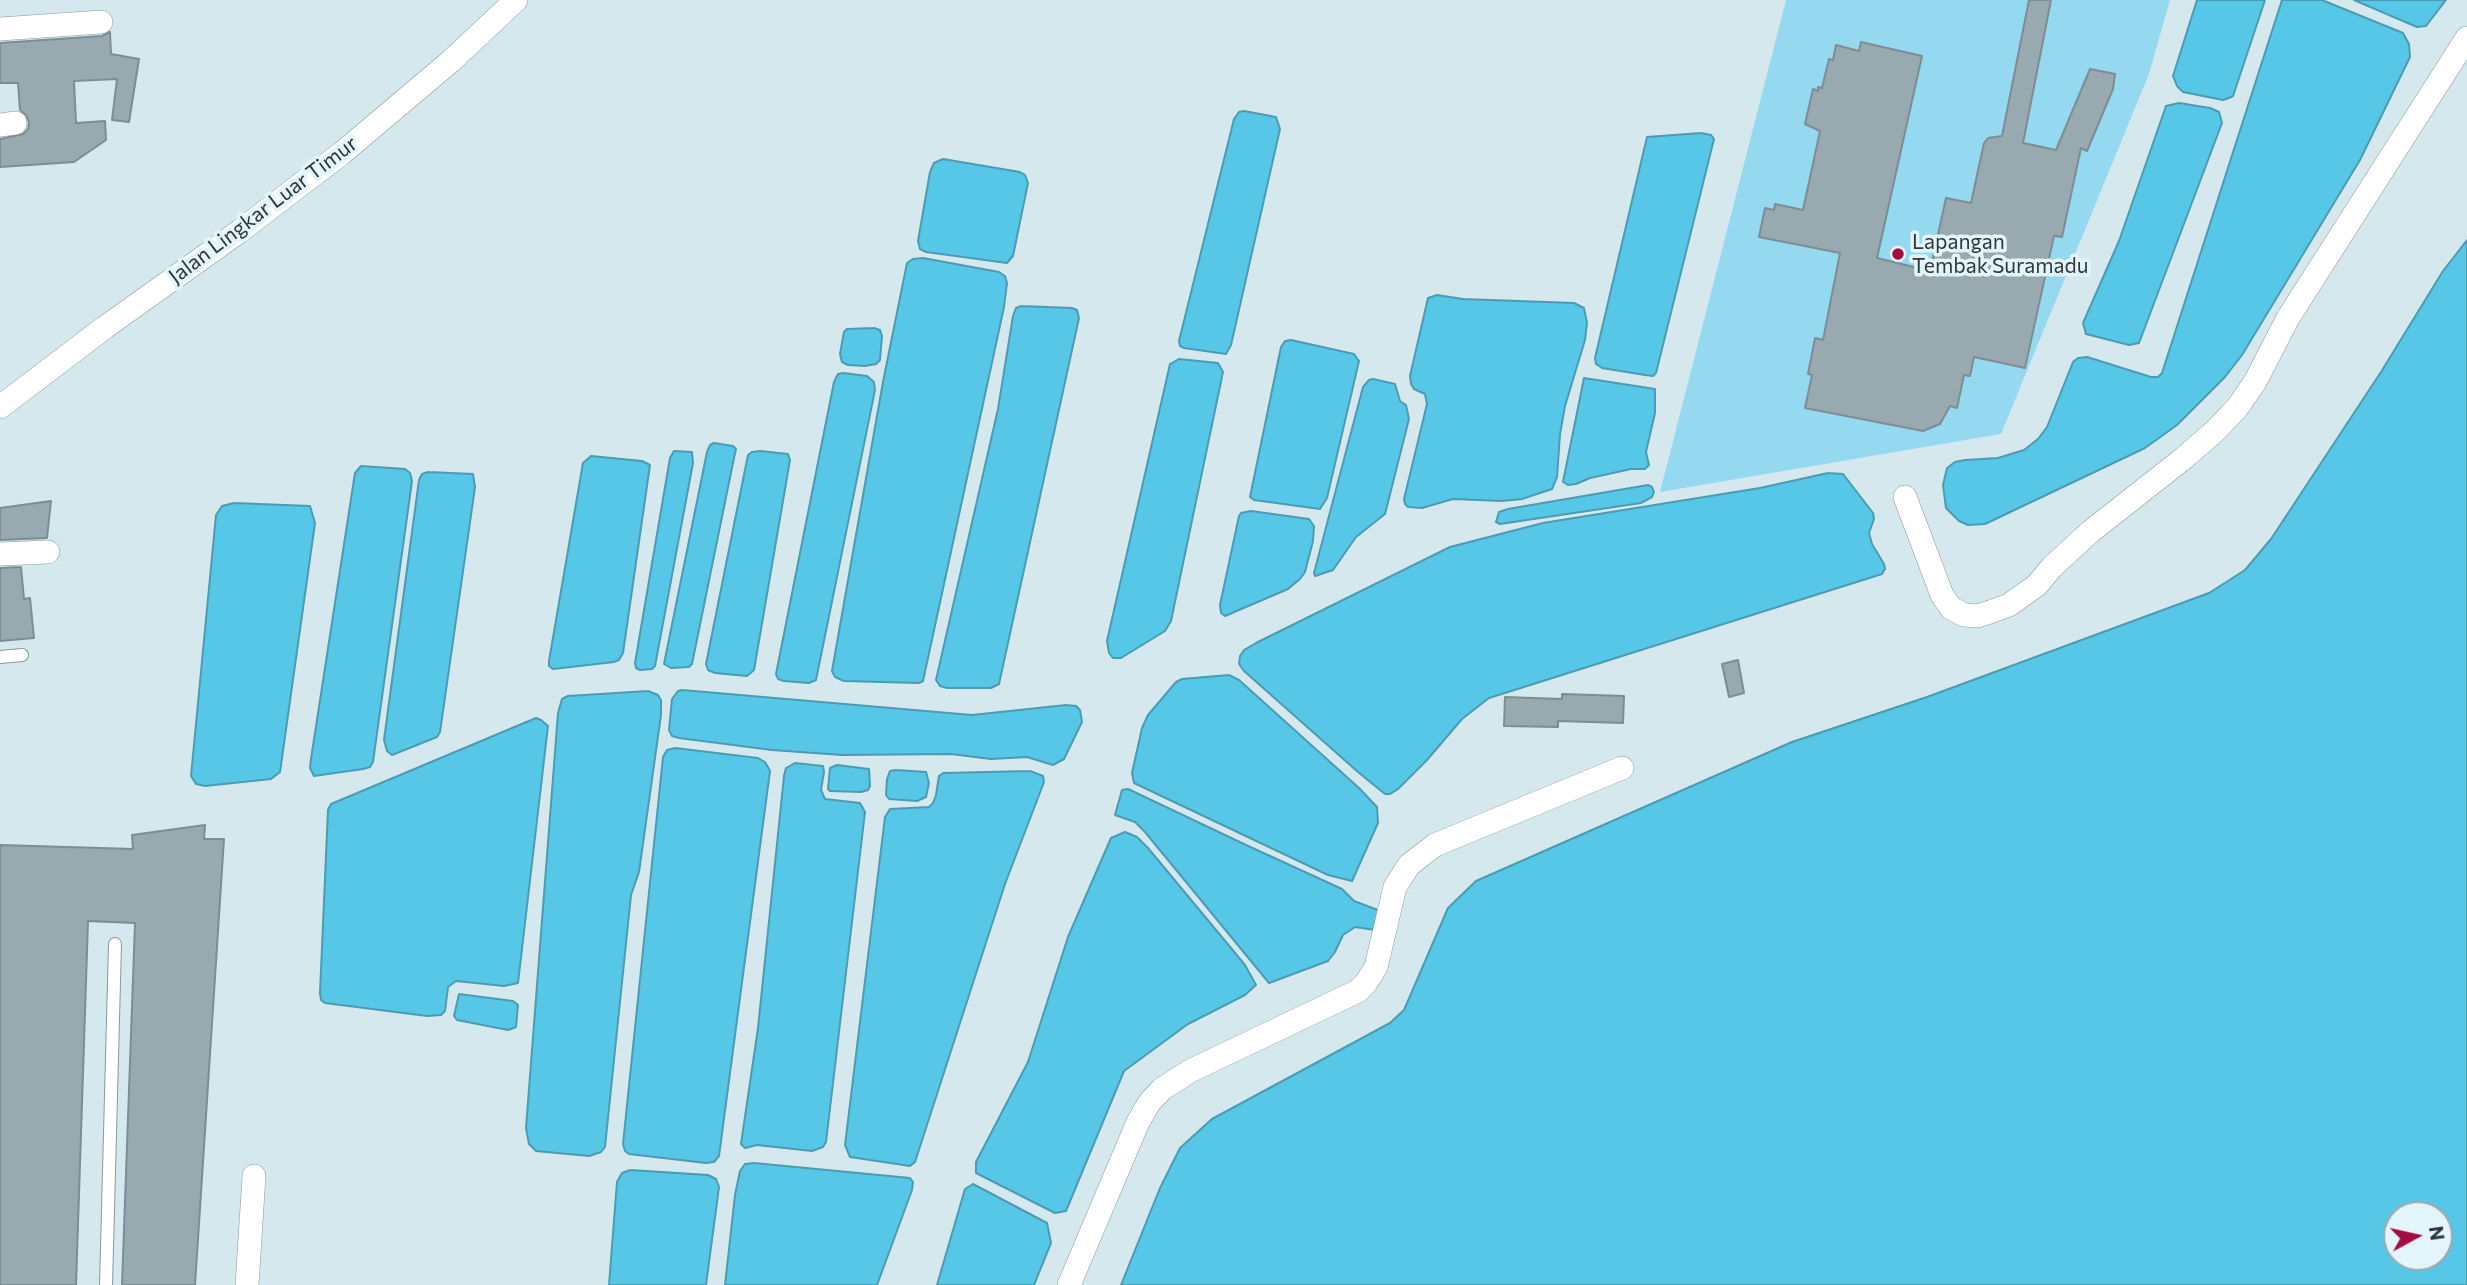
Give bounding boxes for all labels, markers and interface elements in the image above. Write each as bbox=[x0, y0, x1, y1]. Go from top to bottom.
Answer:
street label: Jalan Lingkar Luar Timur bbox=[164, 131, 362, 289]
place label: Lapangan Tembak Suramadu bbox=[1912, 229, 2088, 279]
marker: Lapangan Tembak Suramadu bbox=[1890, 246, 1906, 262]
north arrow bbox=[2383, 1201, 2453, 1271]
text: N bbox=[2425, 1225, 2450, 1242]

